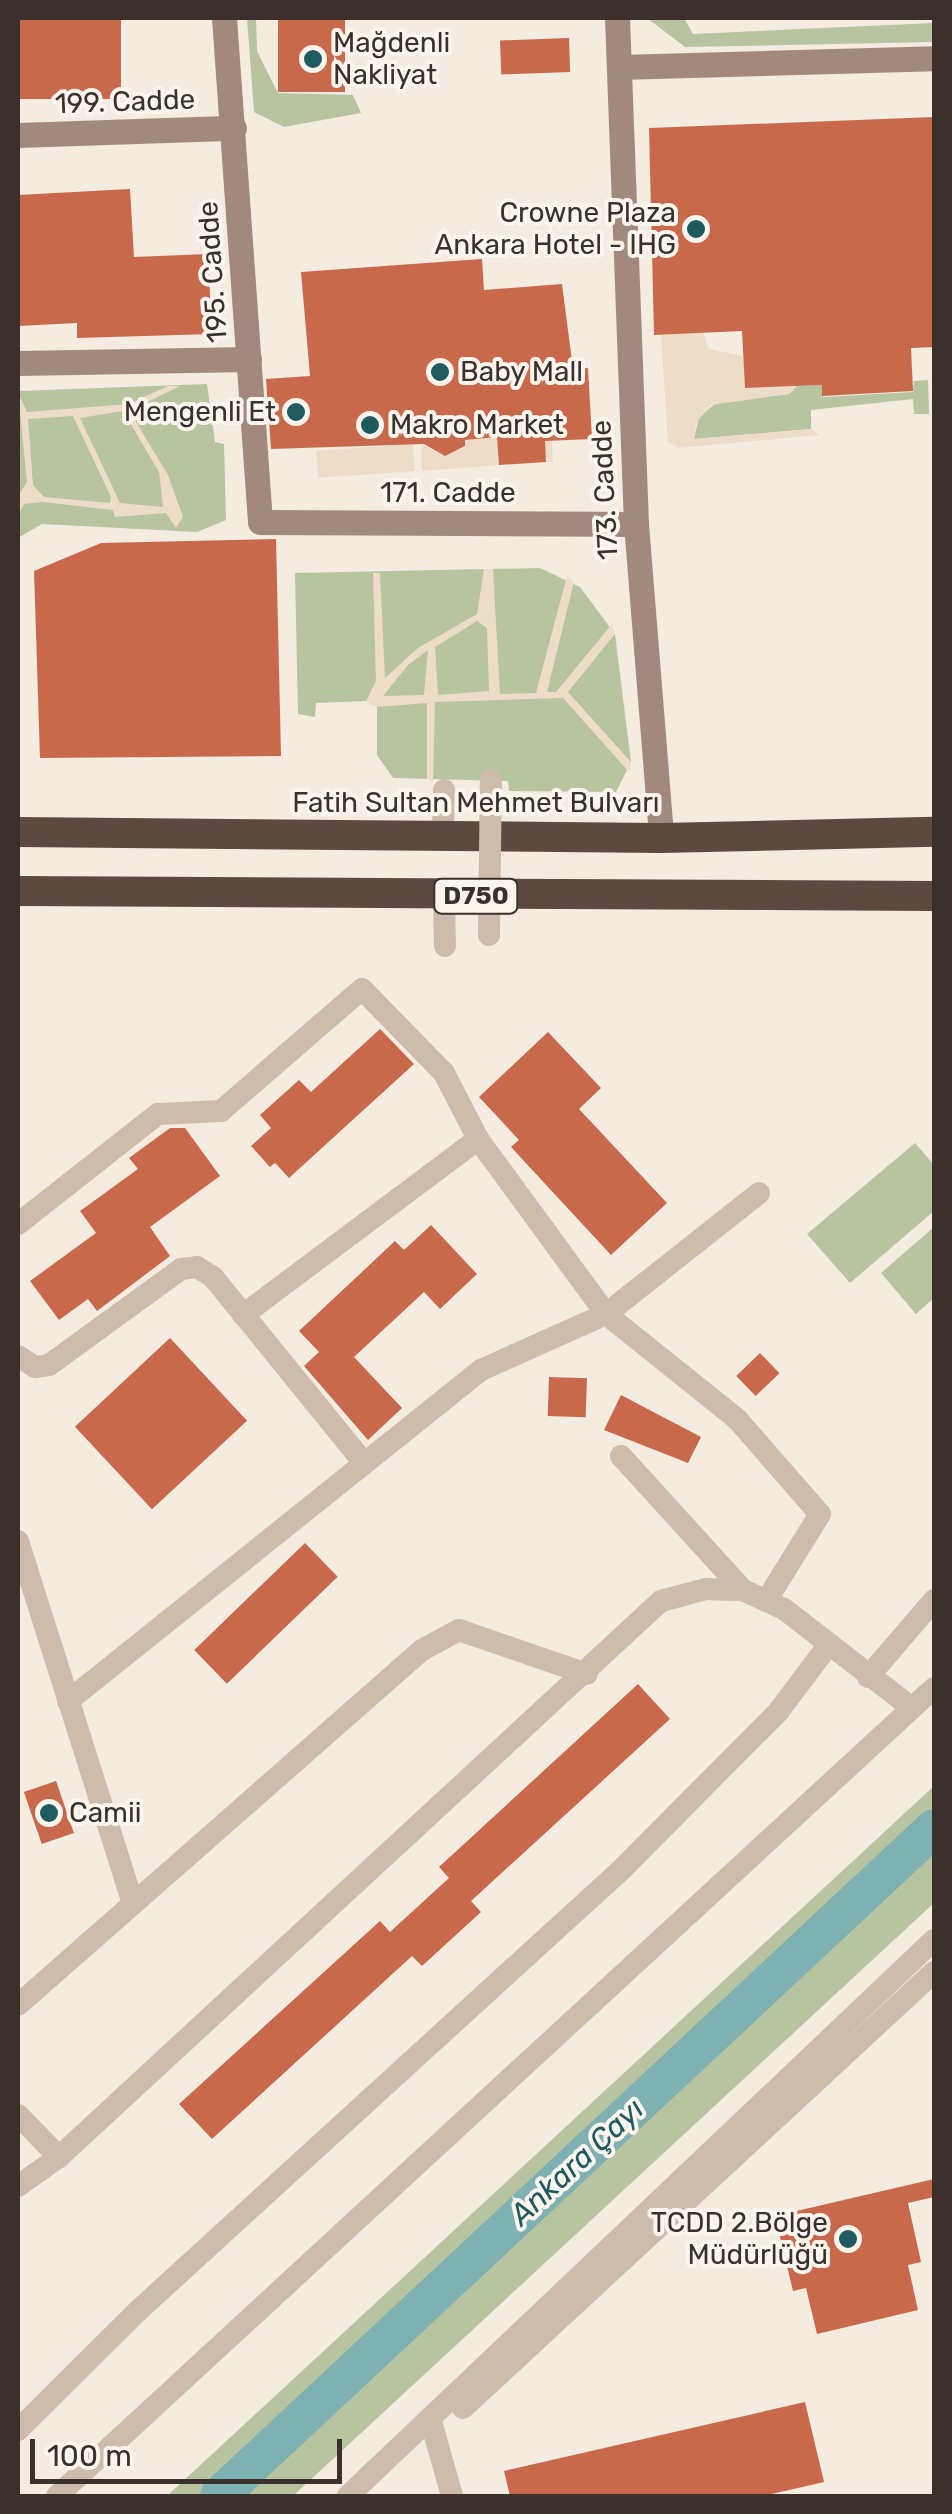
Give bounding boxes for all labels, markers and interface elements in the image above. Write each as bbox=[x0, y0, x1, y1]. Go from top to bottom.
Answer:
place label: Mağdenli Nakliyat bbox=[333, 26, 450, 92]
marker: Mağdenli Nakliyat bbox=[302, 48, 324, 70]
street label: 199. Cadde bbox=[54, 83, 196, 121]
place label: Crowne Plaza Ankara Hotel - IHG bbox=[435, 196, 676, 262]
street label: 195. Cadde bbox=[191, 200, 235, 344]
marker: Crowne Plaza Ankara Hotel - IHG bbox=[685, 218, 707, 240]
place label: Baby Mall bbox=[460, 355, 584, 389]
marker: Baby Mall bbox=[429, 361, 451, 383]
place label: Mengenli Et bbox=[124, 395, 276, 429]
marker: Mengenli Et bbox=[285, 401, 307, 423]
place label: Makro Market bbox=[390, 408, 564, 442]
marker: Makro Market bbox=[359, 414, 381, 436]
street label: 173. Cadde bbox=[585, 419, 625, 561]
street label: 171. Cadde bbox=[380, 476, 516, 510]
street label: Fatih Sultan Mehmet Bulvarı bbox=[292, 786, 660, 820]
road number: D750 bbox=[431, 876, 521, 916]
place label: Camii bbox=[69, 1796, 142, 1830]
marker: Camii bbox=[38, 1802, 60, 1824]
water label: Ankara Çayı bbox=[503, 2091, 651, 2233]
place label: TCDD 2.Bölge Müdürlüğü bbox=[651, 2206, 828, 2272]
marker: TCDD 2.Bölge Müdürlüğü bbox=[837, 2228, 859, 2250]
scale bar bbox=[35, 2419, 348, 2481]
text: 100 m bbox=[47, 2438, 132, 2474]

